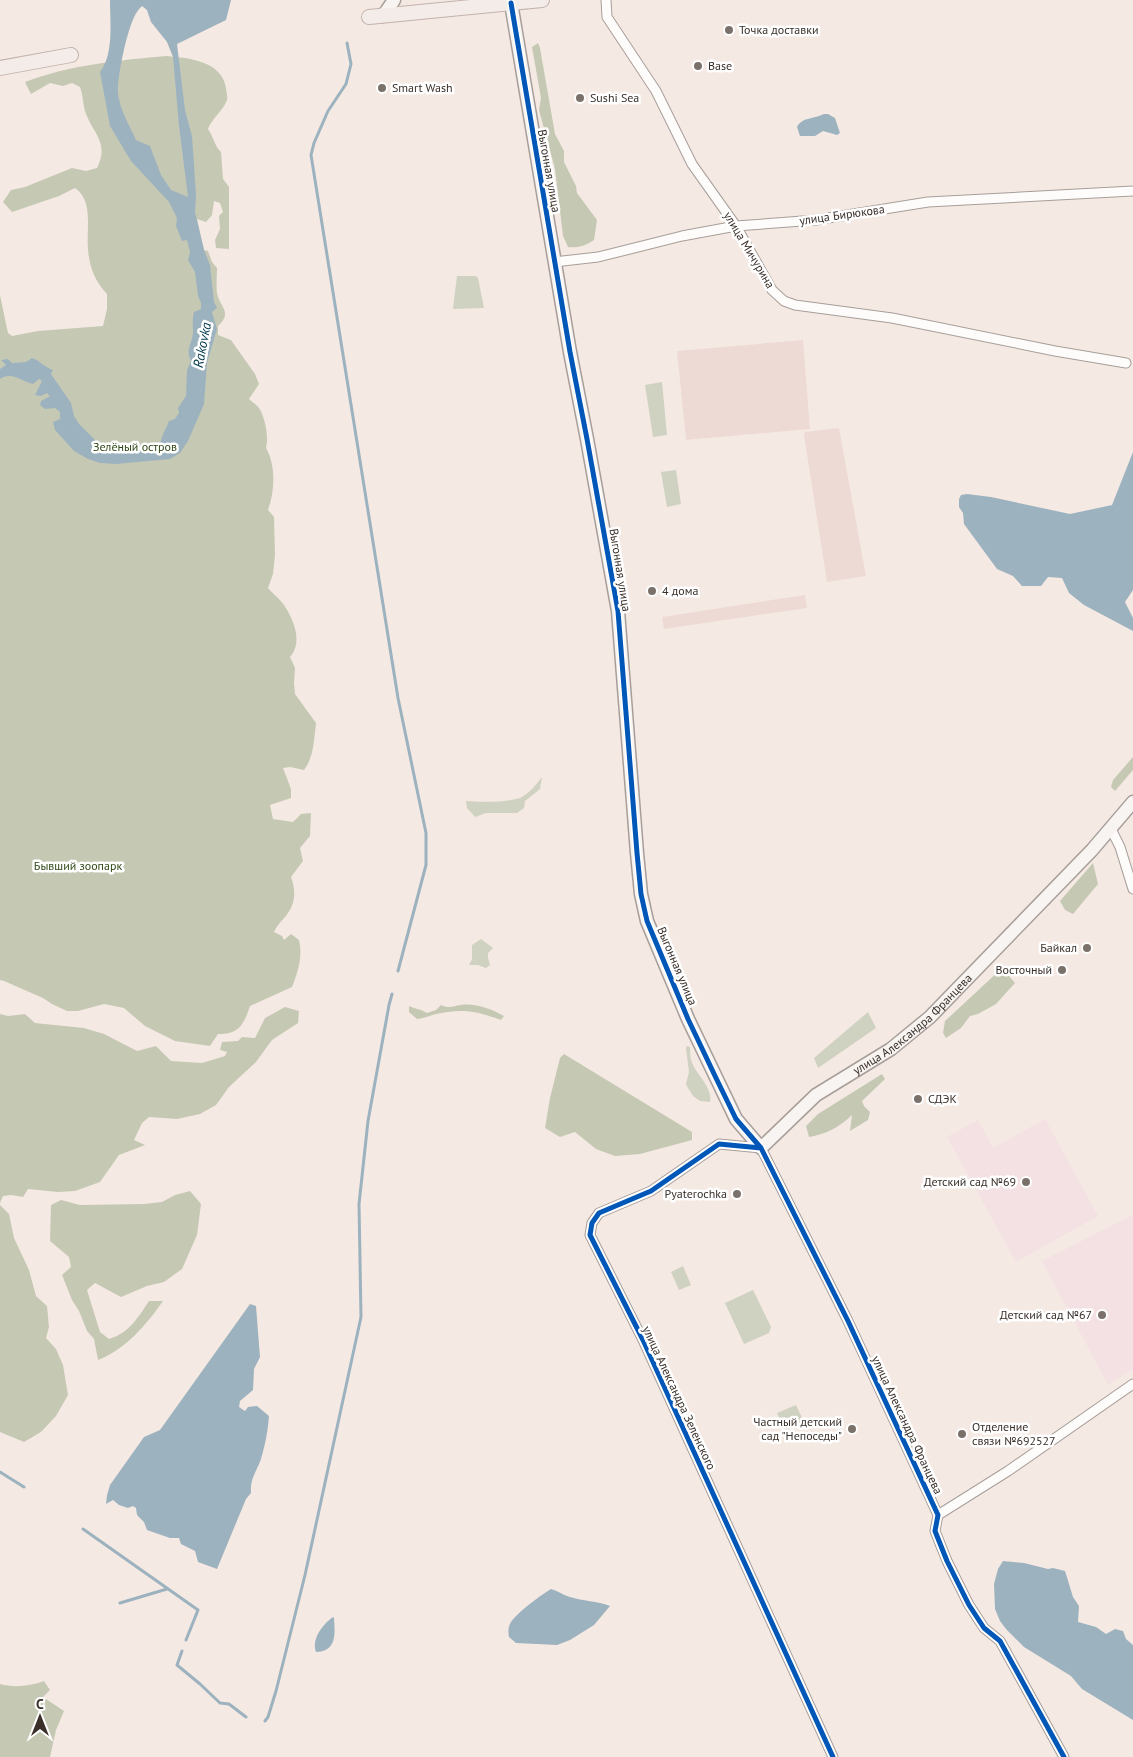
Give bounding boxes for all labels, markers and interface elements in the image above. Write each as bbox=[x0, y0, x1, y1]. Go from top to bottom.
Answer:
place label: Точка доставки bbox=[739, 22, 818, 37]
marker: Точка доставки bbox=[723, 24, 735, 36]
place label: Base bbox=[708, 58, 732, 73]
marker: Base bbox=[692, 60, 704, 72]
place label: Smart Wash bbox=[392, 80, 453, 95]
marker: Smart Wash bbox=[376, 82, 388, 94]
place label: Sushi Sea bbox=[590, 90, 639, 105]
marker: Sushi Sea bbox=[574, 92, 586, 104]
street label: Выгонная улица bbox=[535, 128, 564, 214]
street label: улица Бирюкова bbox=[798, 201, 886, 228]
street label: улица Мичурина bbox=[721, 209, 778, 291]
water label: Rakovka bbox=[189, 321, 215, 369]
park label: Зелёный остров bbox=[93, 439, 177, 454]
street label: Выгонная улица bbox=[607, 527, 634, 613]
place label: 4 дома bbox=[662, 583, 698, 598]
marker: 4 дома bbox=[646, 585, 658, 597]
park label: Бывший зоопарк bbox=[34, 858, 122, 873]
street label: Выгонная улица bbox=[654, 924, 701, 1007]
place label: Байкал bbox=[1040, 940, 1077, 955]
marker: Байкал bbox=[1081, 942, 1093, 954]
place label: Восточный bbox=[995, 962, 1052, 977]
marker: Восточный bbox=[1056, 964, 1068, 976]
street label: улица Александра Францева bbox=[850, 970, 975, 1078]
place label: СДЭК bbox=[928, 1091, 957, 1106]
marker: СДЭК bbox=[912, 1093, 924, 1105]
place label: Детский сад №69 bbox=[924, 1174, 1016, 1189]
marker: Детский сад №69 bbox=[1020, 1176, 1032, 1188]
place label: Pyaterochka bbox=[665, 1186, 727, 1201]
marker: Pyaterochka bbox=[731, 1188, 743, 1200]
place label: Детский сад №67 bbox=[1000, 1307, 1092, 1322]
marker: Детский сад №67 bbox=[1096, 1309, 1108, 1321]
street label: улица Александра Зеленского bbox=[639, 1323, 719, 1472]
street label: улица Александра Францева bbox=[869, 1353, 946, 1496]
place label: Частный детский сад "Непоседы" bbox=[753, 1414, 842, 1443]
place label: Отделение связи №692527 bbox=[972, 1419, 1056, 1448]
marker: Частный детский сад "Непоседы" bbox=[846, 1423, 858, 1435]
marker: Отделение связи №692527 bbox=[956, 1428, 968, 1440]
north arrow bbox=[15, 1692, 65, 1742]
text: С bbox=[36, 1695, 44, 1713]

